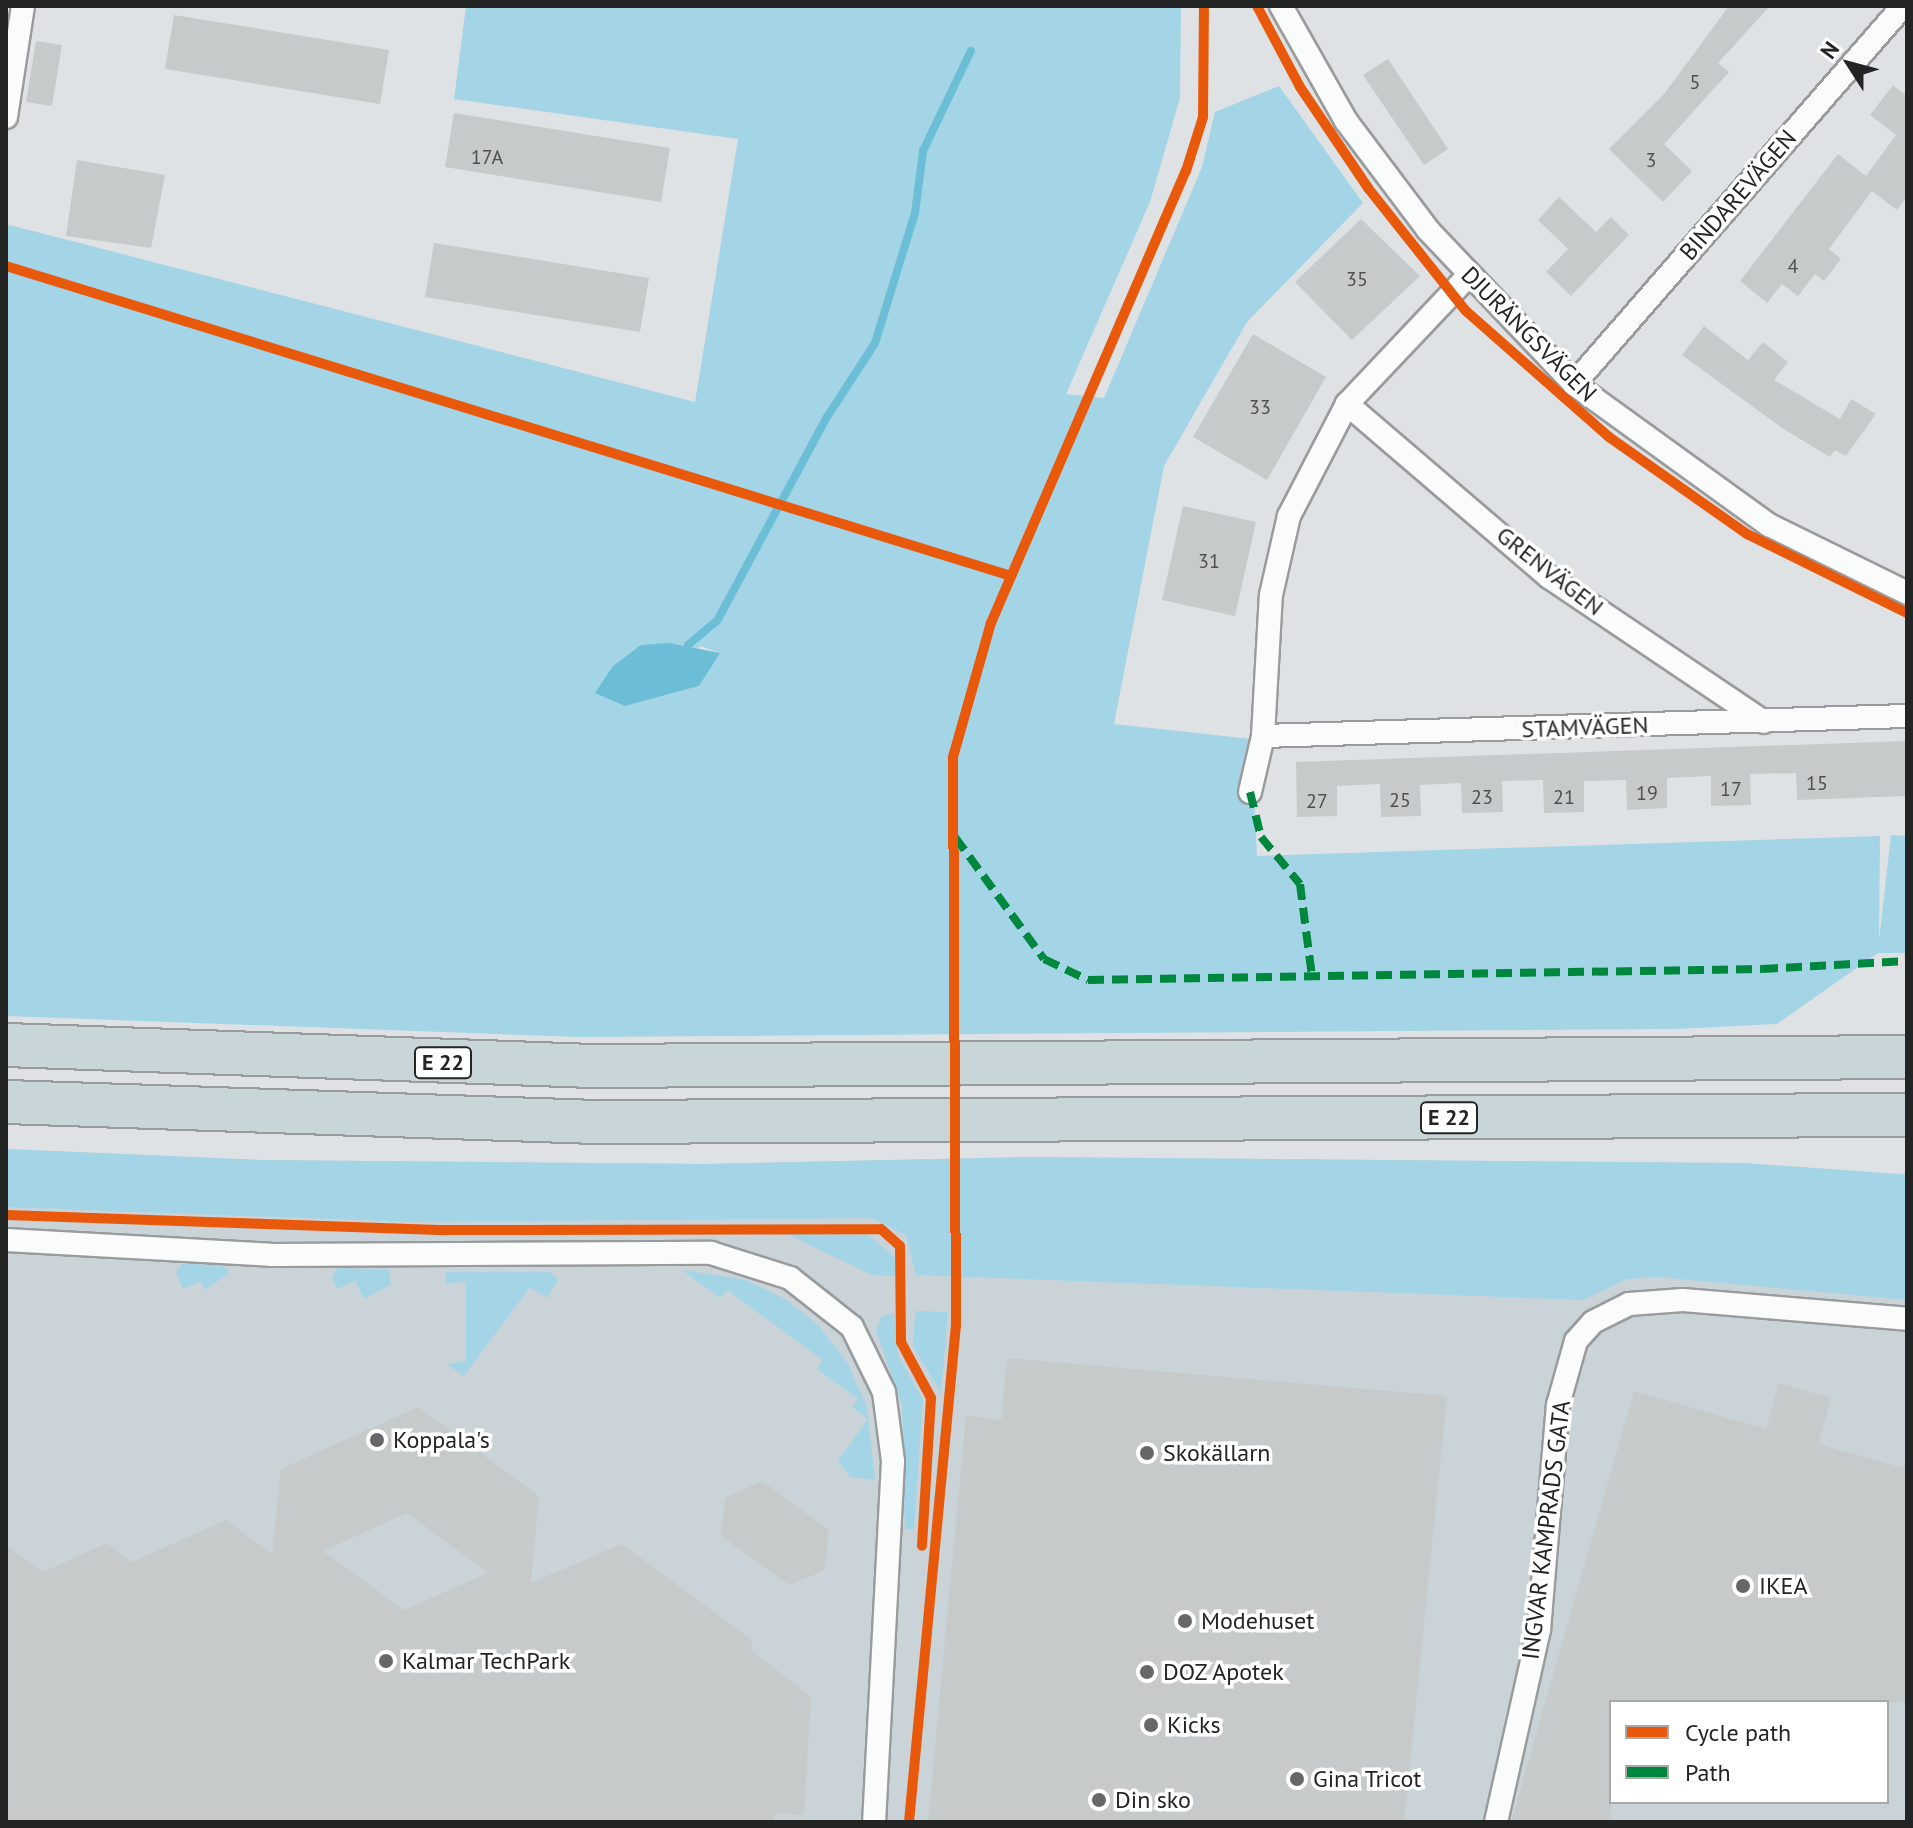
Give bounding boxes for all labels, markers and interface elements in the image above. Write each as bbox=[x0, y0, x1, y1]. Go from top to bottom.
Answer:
north arrow bbox=[1809, 24, 1889, 104]
text: N bbox=[1814, 36, 1845, 64]
house number: 5 bbox=[1690, 70, 1700, 94]
street label: BINDAREVÄGEN bbox=[1674, 124, 1802, 266]
house number: 17A bbox=[471, 145, 503, 169]
house number: 3 bbox=[1646, 148, 1656, 172]
house number: 4 bbox=[1788, 254, 1798, 278]
street label: DJURÄNGSVÄGEN bbox=[1455, 260, 1603, 408]
house number: 35 bbox=[1346, 267, 1368, 291]
house number: 33 bbox=[1249, 395, 1271, 419]
street label: GRENVÄGEN bbox=[1491, 520, 1609, 622]
house number: 31 bbox=[1198, 549, 1220, 573]
street label: STAMVÄGEN bbox=[1521, 710, 1649, 744]
house number: 15 bbox=[1806, 771, 1828, 795]
house number: 17 bbox=[1720, 777, 1742, 801]
house number: 19 bbox=[1636, 781, 1658, 805]
house number: 23 bbox=[1471, 785, 1493, 809]
house number: 21 bbox=[1553, 785, 1575, 809]
house number: 25 bbox=[1389, 788, 1411, 812]
house number: 27 bbox=[1306, 789, 1328, 813]
road number: E 22 bbox=[413, 1045, 473, 1081]
road number: E 22 bbox=[1419, 1100, 1479, 1136]
street label: INGVAR KAMPRADS GATA bbox=[1516, 1399, 1576, 1661]
place label: Koppala's bbox=[393, 1426, 490, 1454]
marker: Koppala's bbox=[368, 1431, 386, 1449]
place label: Skokällarn bbox=[1163, 1439, 1270, 1467]
marker: Skokällarn bbox=[1138, 1444, 1156, 1462]
place label: IKEA bbox=[1759, 1572, 1808, 1600]
marker: IKEA bbox=[1734, 1577, 1752, 1595]
place label: Modehuset bbox=[1201, 1607, 1314, 1635]
marker: Modehuset bbox=[1176, 1612, 1194, 1630]
place label: Kalmar TechPark bbox=[402, 1647, 571, 1675]
marker: Kalmar TechPark bbox=[377, 1652, 395, 1670]
place label: DOZ Apotek bbox=[1163, 1658, 1285, 1686]
marker: DOZ Apotek bbox=[1138, 1663, 1156, 1681]
legend bbox=[1609, 1700, 1889, 1804]
place label: Kicks bbox=[1167, 1711, 1220, 1739]
marker: Kicks bbox=[1142, 1716, 1160, 1734]
text: Cycle path bbox=[1685, 1717, 1791, 1748]
text: Path bbox=[1685, 1757, 1731, 1788]
place label: Gina Tricot bbox=[1313, 1765, 1422, 1793]
marker: Gina Tricot bbox=[1288, 1770, 1306, 1788]
place label: Din sko bbox=[1115, 1786, 1191, 1814]
marker: Din sko bbox=[1090, 1791, 1108, 1809]

